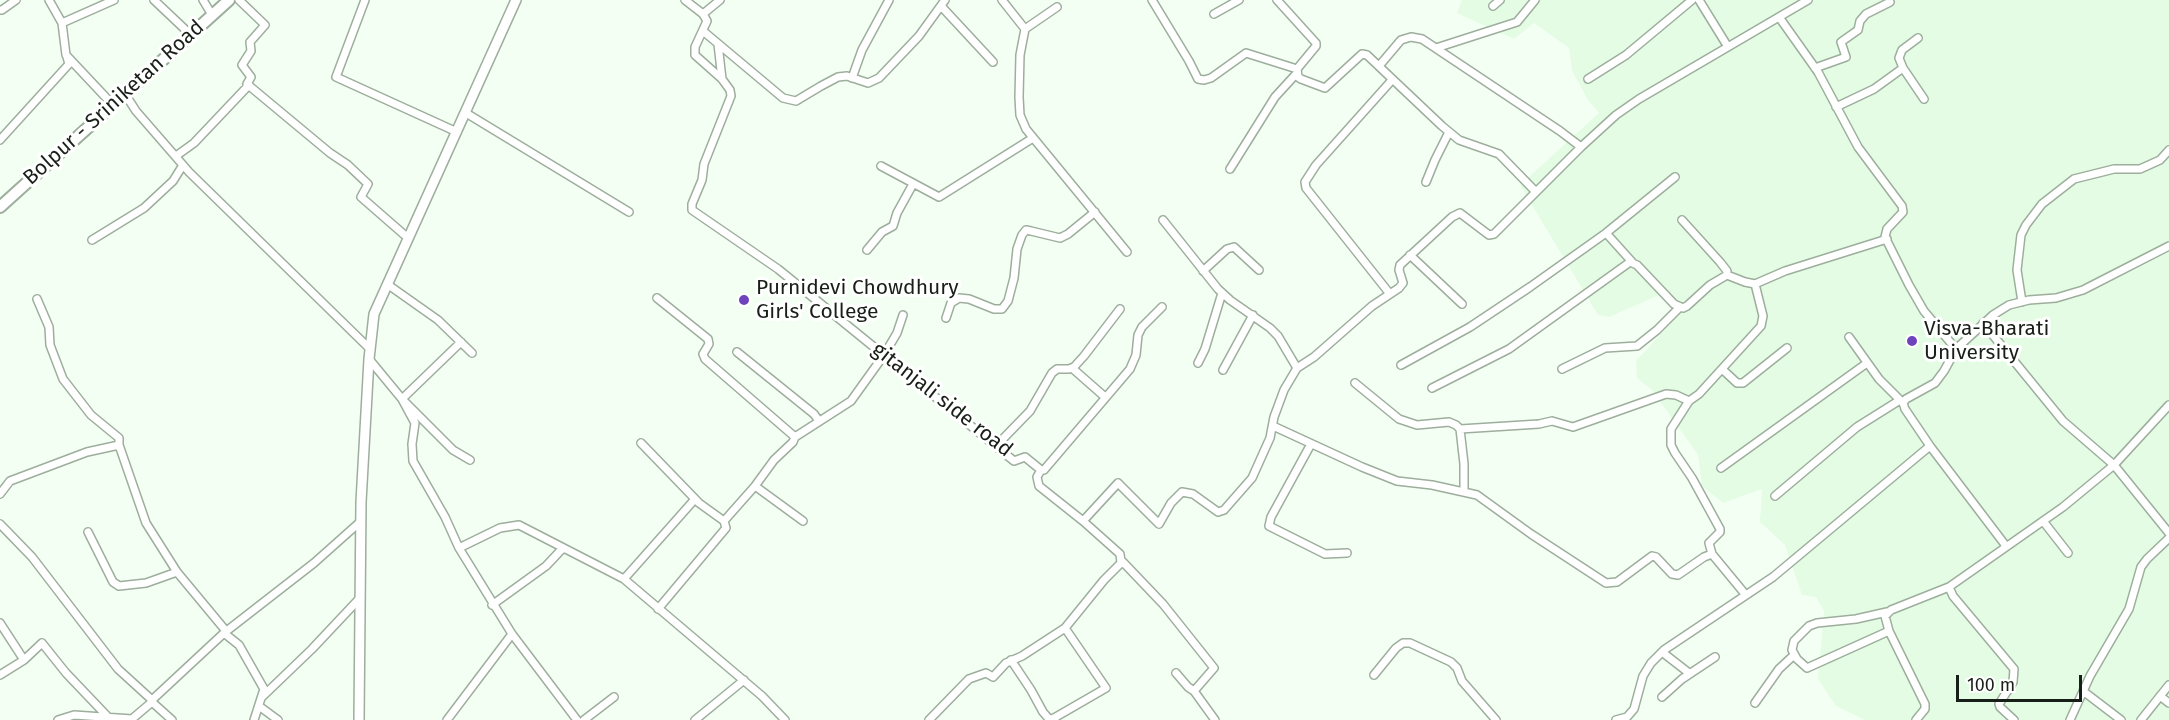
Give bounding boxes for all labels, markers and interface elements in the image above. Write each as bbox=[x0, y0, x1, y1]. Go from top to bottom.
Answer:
street label: Bolpur - Sriniketan Road bbox=[18, 15, 210, 191]
place label: Purnidevi Chowdhury Girls' College bbox=[756, 275, 959, 325]
marker: Purnidevi Chowdhury Girls' College bbox=[737, 293, 751, 307]
place label: Visva-Bharati University bbox=[1924, 316, 2050, 366]
marker: Visva-Bharati University bbox=[1905, 334, 1919, 348]
street label: gitanjali side road bbox=[867, 337, 1017, 463]
scale bar bbox=[1959, 663, 2085, 701]
text: 100 m bbox=[1967, 674, 2015, 696]

